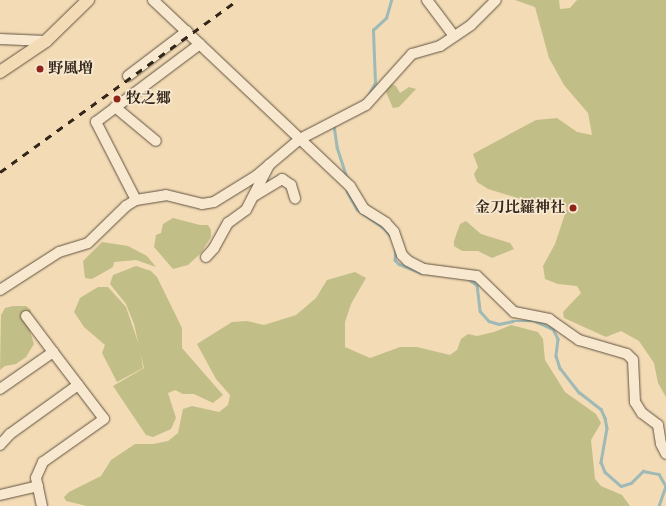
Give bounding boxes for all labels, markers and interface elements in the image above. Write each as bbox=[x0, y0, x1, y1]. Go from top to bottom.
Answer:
place label: 野風増 bbox=[48, 60, 93, 78]
marker: 野風増 bbox=[35, 64, 45, 74]
place label: 牧之郷 bbox=[126, 90, 171, 108]
marker: 牧之郷 bbox=[111, 93, 123, 105]
place label: 金刀比羅神社 bbox=[475, 199, 565, 217]
marker: 金刀比羅神社 bbox=[568, 203, 578, 213]

